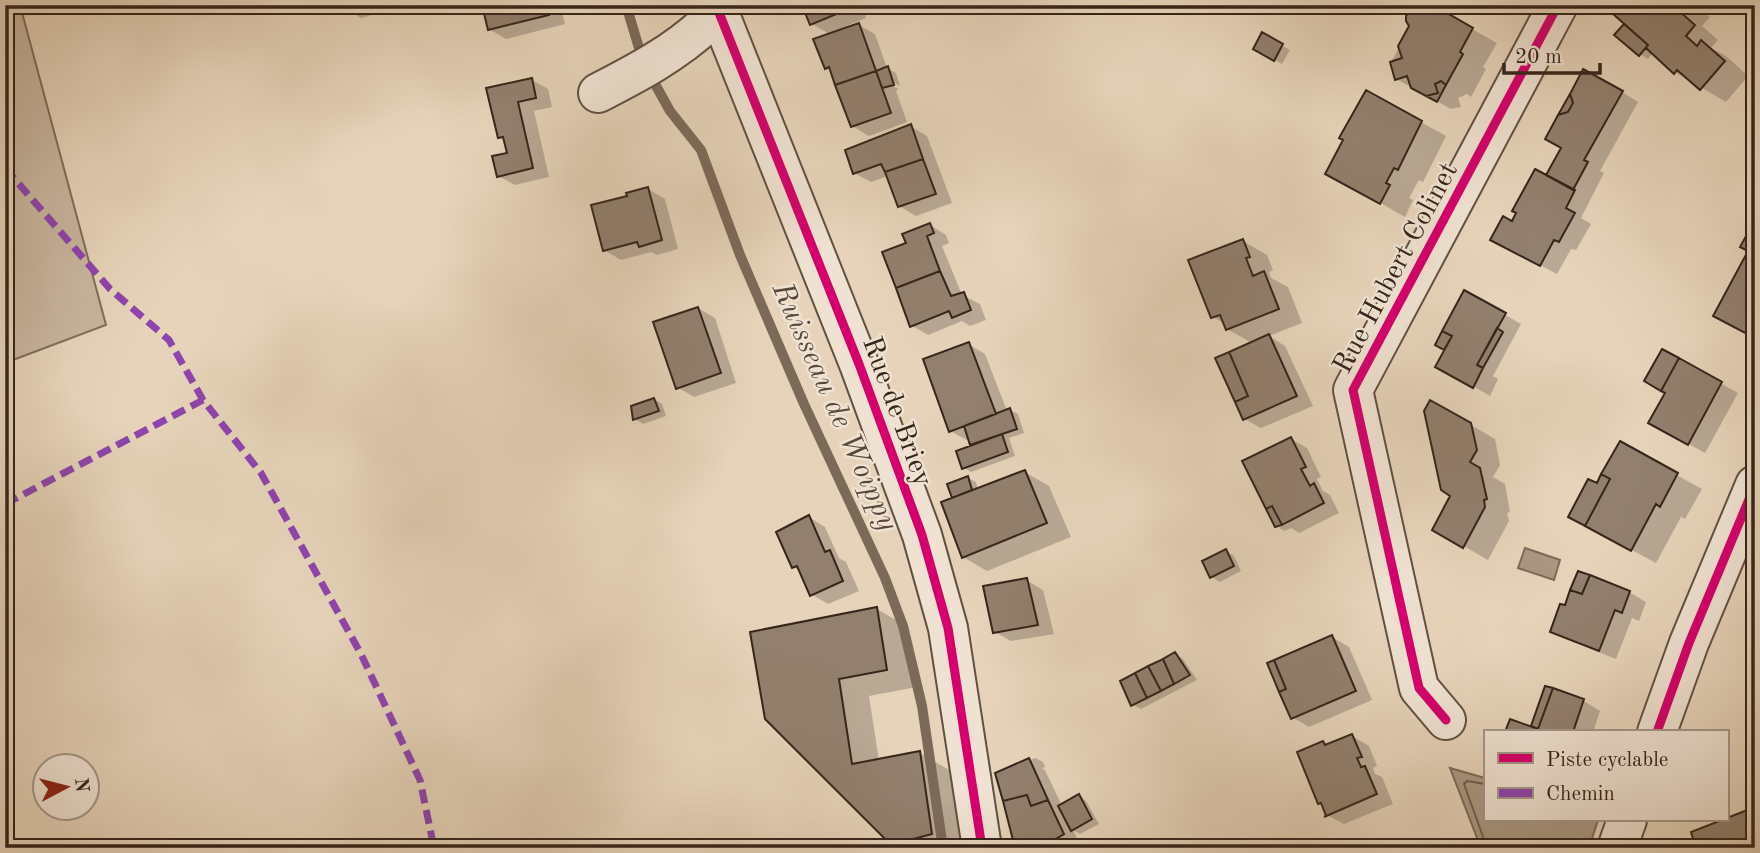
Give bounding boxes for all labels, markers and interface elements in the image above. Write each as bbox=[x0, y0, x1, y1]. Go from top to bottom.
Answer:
scale bar bbox=[1504, 32, 1601, 76]
text: 20 m bbox=[1515, 47, 1562, 68]
street label: Rue Hubert Colinet bbox=[1329, 158, 1464, 379]
water label: Ruisseau de Woippy bbox=[765, 277, 903, 536]
street label: Rue de Briey bbox=[856, 333, 936, 491]
legend bbox=[1484, 730, 1728, 822]
text: Piste cyclable bbox=[1546, 750, 1669, 771]
north arrow bbox=[32, 752, 102, 822]
text: N bbox=[70, 777, 91, 794]
text: Chemin bbox=[1546, 784, 1615, 805]

